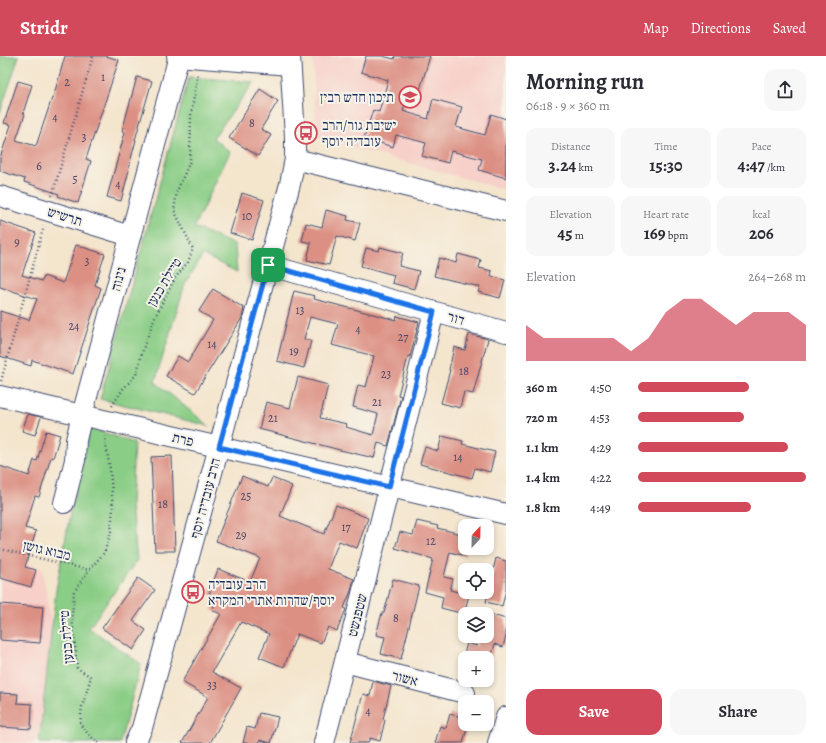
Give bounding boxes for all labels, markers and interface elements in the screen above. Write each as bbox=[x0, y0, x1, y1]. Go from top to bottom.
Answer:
text: Stridr bbox=[20, 15, 68, 41]
text: Map bbox=[643, 19, 669, 38]
text: Directions bbox=[691, 19, 751, 38]
text: Saved bbox=[773, 19, 806, 38]
text: Morning run bbox=[526, 67, 644, 97]
house number: 1 bbox=[101, 69, 105, 85]
button: share bbox=[764, 69, 806, 111]
house number: 2 bbox=[64, 74, 70, 90]
school or university icon: תיכון חדש רבין bbox=[397, 84, 423, 110]
place label: תיכון חדש רבין bbox=[320, 88, 394, 107]
text: 06:18 · 9 × 360 m bbox=[526, 97, 610, 114]
house number: 4 bbox=[52, 109, 58, 125]
house number: 8 bbox=[249, 115, 255, 131]
place label: ישיבת גור/הרב עובדיה יוסף bbox=[322, 116, 397, 151]
bus stop icon: ישיבת גור/הרב עובדיה יוסף bbox=[293, 120, 319, 146]
house number: 3 bbox=[82, 129, 87, 145]
text: Distance bbox=[551, 139, 590, 154]
text: Time bbox=[655, 139, 677, 154]
text: Pace bbox=[751, 139, 772, 154]
text: 3.24 bbox=[548, 154, 576, 177]
text: 15:30 bbox=[649, 154, 683, 177]
text: 4:47 bbox=[737, 154, 765, 177]
house number: 6 bbox=[36, 158, 42, 174]
text: km bbox=[576, 160, 593, 175]
text: /km bbox=[765, 160, 785, 175]
house number: 5 bbox=[72, 171, 78, 187]
house number: 4 bbox=[115, 176, 121, 192]
street label: תרשיש bbox=[45, 202, 85, 231]
text: Elevation bbox=[550, 207, 592, 222]
text: Heart rate bbox=[643, 207, 689, 222]
text: kcal bbox=[753, 207, 770, 222]
house number: 10 bbox=[242, 208, 252, 224]
text: 45 bbox=[557, 222, 573, 245]
text: 169 bbox=[644, 222, 666, 245]
text: 206 bbox=[749, 222, 774, 245]
text: m bbox=[573, 228, 584, 243]
text: bpm bbox=[666, 228, 688, 243]
house number: 9 bbox=[14, 234, 20, 250]
pin bbox=[251, 248, 285, 282]
house number: 3 bbox=[85, 253, 90, 269]
street label: טיילת כנען bbox=[142, 254, 186, 310]
icon: arrive bbox=[257, 254, 279, 276]
street label: נינוה bbox=[106, 265, 131, 293]
text: Elevation bbox=[526, 268, 576, 285]
text: 264–268 m bbox=[748, 268, 806, 285]
house number: 13 bbox=[295, 302, 305, 318]
street label: דור bbox=[445, 307, 467, 330]
house number: 24 bbox=[68, 318, 80, 334]
house number: 4 bbox=[355, 321, 361, 337]
house number: 27 bbox=[398, 329, 409, 345]
house number: 14 bbox=[207, 336, 217, 352]
house number: 19 bbox=[289, 343, 299, 359]
house number: 18 bbox=[459, 363, 469, 379]
house number: 23 bbox=[381, 366, 391, 382]
text: 360 m bbox=[526, 379, 557, 396]
text: 4:50 bbox=[590, 379, 612, 396]
house number: 21 bbox=[372, 394, 382, 410]
text: 720 m bbox=[526, 409, 558, 426]
text: 4:53 bbox=[590, 409, 610, 426]
house number: 21 bbox=[268, 410, 278, 426]
street label: פרת bbox=[170, 428, 196, 451]
text: 1.1 km bbox=[526, 439, 559, 456]
text: 4:29 bbox=[590, 439, 611, 456]
house number: 14 bbox=[453, 449, 463, 465]
street label: הרב עובדיה יוסף bbox=[186, 456, 225, 540]
text: 1.4 km bbox=[526, 469, 560, 486]
text: 4:22 bbox=[590, 469, 611, 486]
house number: 25 bbox=[241, 488, 251, 504]
house number: 18 bbox=[158, 496, 168, 512]
text: 1.8 km bbox=[526, 499, 560, 516]
text: 4:49 bbox=[590, 499, 611, 516]
house number: 17 bbox=[341, 519, 352, 535]
north arrow bbox=[458, 519, 494, 555]
map controls bbox=[458, 519, 494, 731]
house number: 29 bbox=[235, 527, 247, 543]
house number: 12 bbox=[426, 533, 436, 549]
street label: מבוא גושן bbox=[21, 536, 73, 565]
button: locate bbox=[458, 563, 494, 599]
place label: הרב עובדיה יוסף/שדרות אתרי המקרא bbox=[208, 575, 335, 610]
bus stop icon: הרב עובדיה יוסף/שדרות אתרי המקרא bbox=[180, 579, 206, 605]
street label: שטפנשט bbox=[343, 591, 372, 639]
button: layers bbox=[458, 607, 494, 643]
street label: טיילת כנען bbox=[55, 609, 78, 665]
house number: 8 bbox=[393, 610, 399, 626]
button: + bbox=[458, 651, 494, 687]
street label: אשור bbox=[390, 666, 420, 691]
house number: 33 bbox=[207, 677, 217, 693]
button: Save bbox=[526, 689, 662, 735]
button: Share bbox=[670, 689, 806, 735]
button: − bbox=[458, 695, 494, 731]
house number: 4 bbox=[365, 703, 371, 719]

